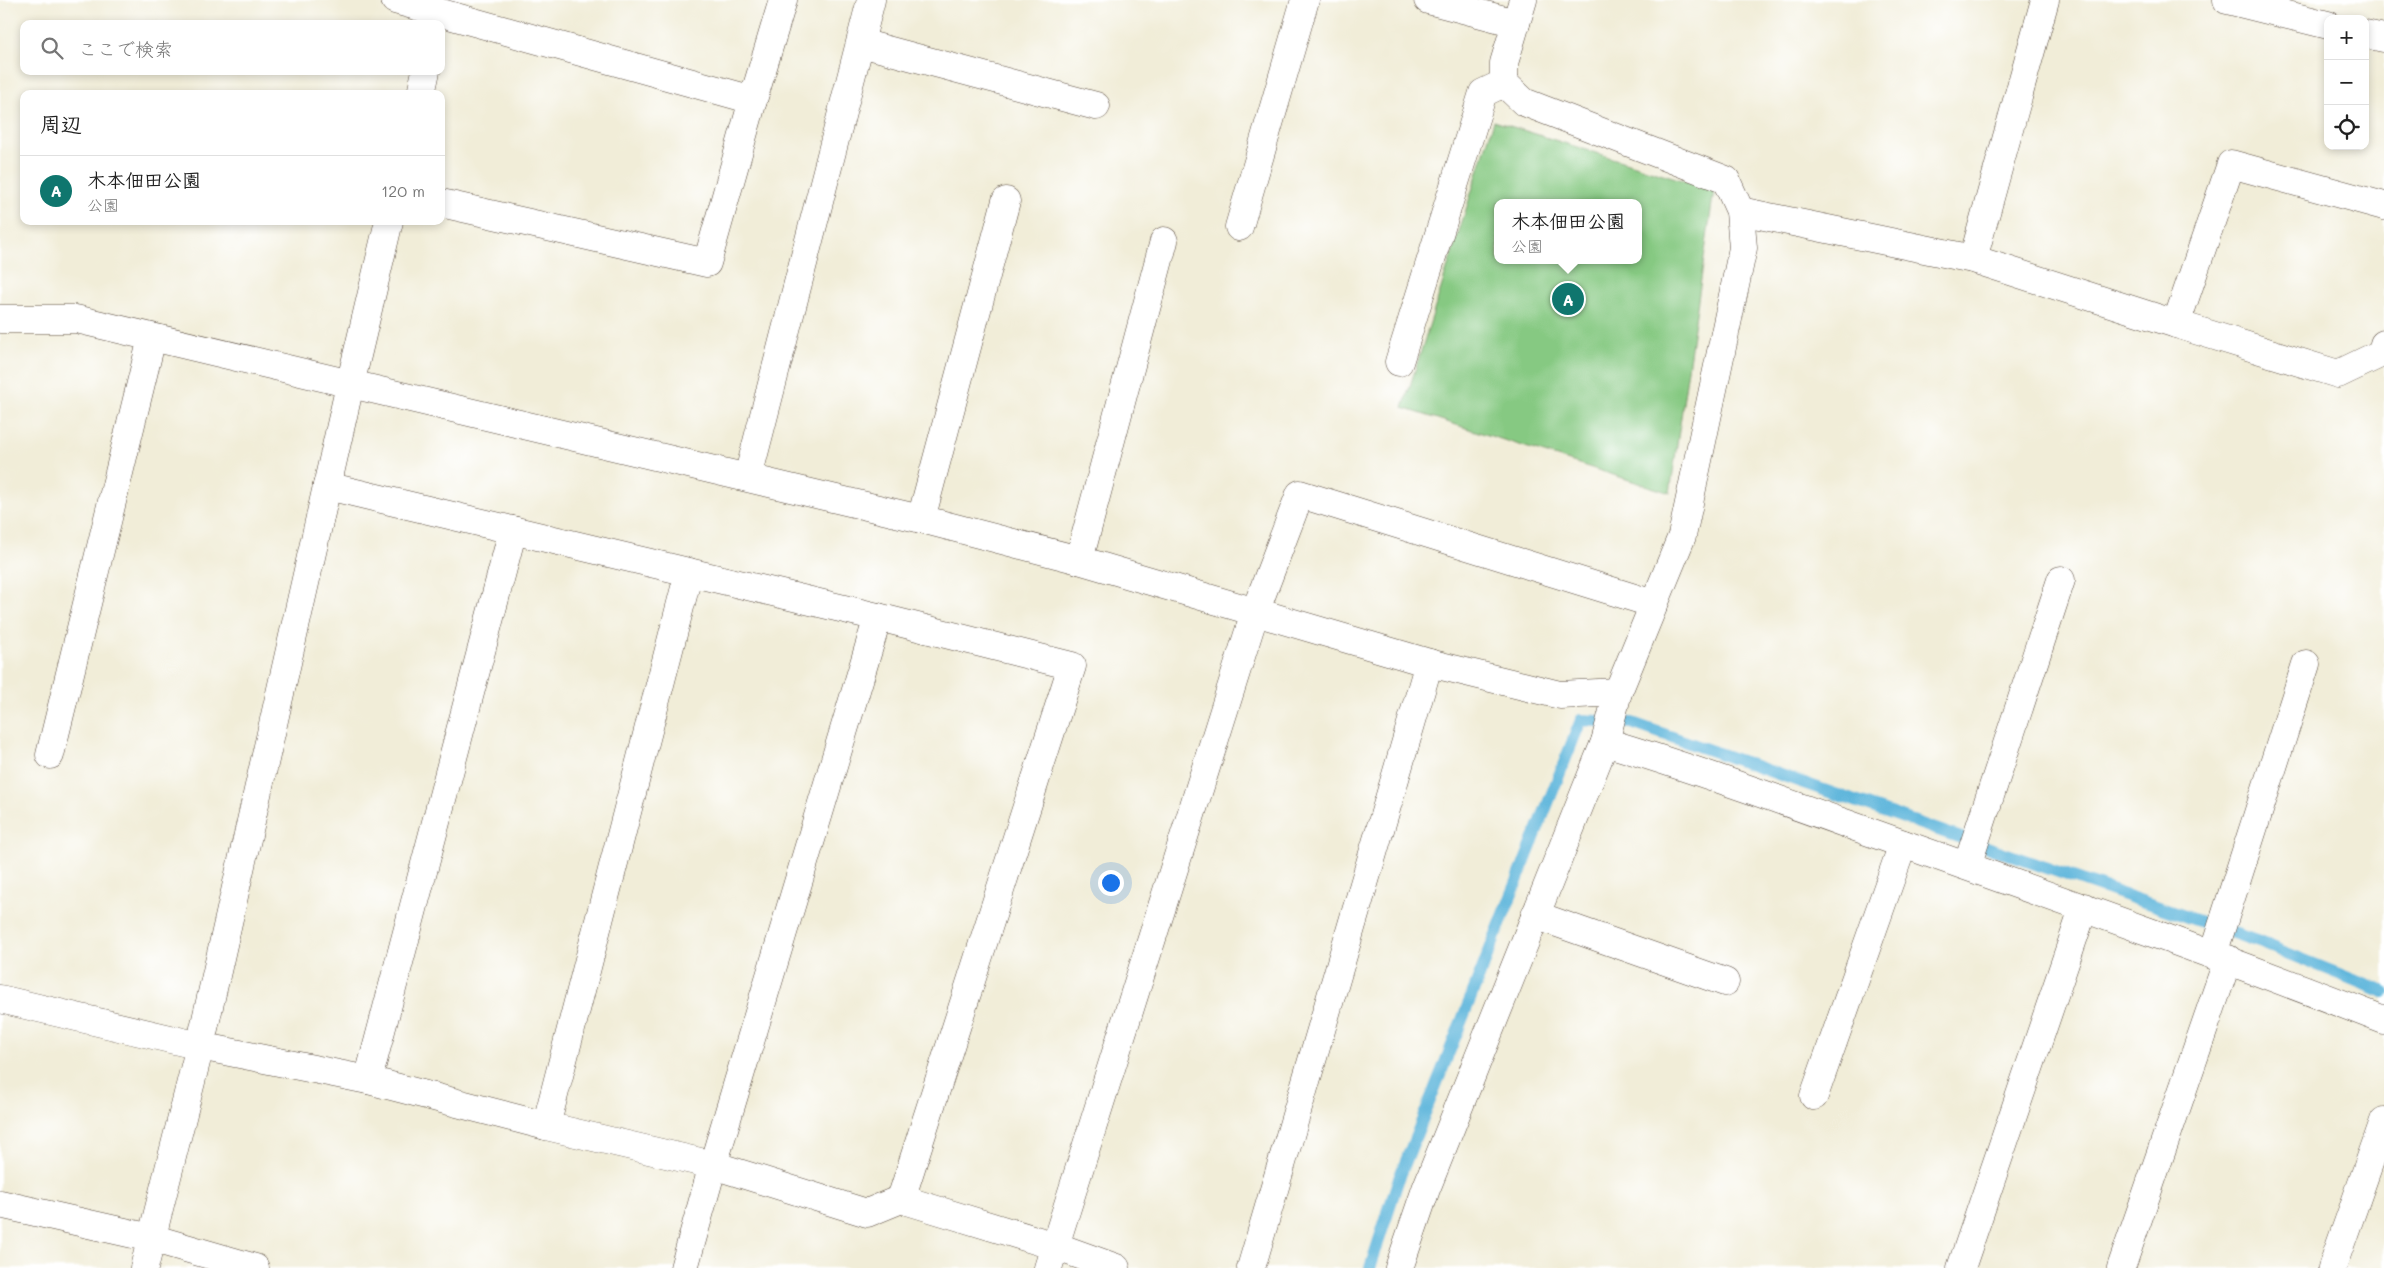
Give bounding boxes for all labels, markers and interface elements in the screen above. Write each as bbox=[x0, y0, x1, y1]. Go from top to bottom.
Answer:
map controls bbox=[2324, 15, 2369, 150]
button: + bbox=[2324, 15, 2369, 60]
search box bbox=[20, 20, 445, 75]
icon: search bbox=[38, 34, 66, 62]
text: ここで検索 bbox=[78, 36, 173, 61]
button: − bbox=[2324, 60, 2369, 105]
button: locate bbox=[2324, 105, 2369, 150]
text: 周辺 bbox=[40, 110, 82, 137]
text: 木本佃田公園 bbox=[87, 167, 201, 192]
text: A bbox=[50, 180, 62, 201]
text: 120 m bbox=[381, 180, 425, 201]
text: 公園 bbox=[87, 194, 119, 215]
popup bbox=[1494, 199, 1642, 264]
text: 木本佃田公園 bbox=[1511, 208, 1625, 233]
text: 公園 bbox=[1511, 235, 1543, 256]
pin: A bbox=[1552, 280, 1584, 318]
your location bbox=[1098, 870, 1124, 896]

